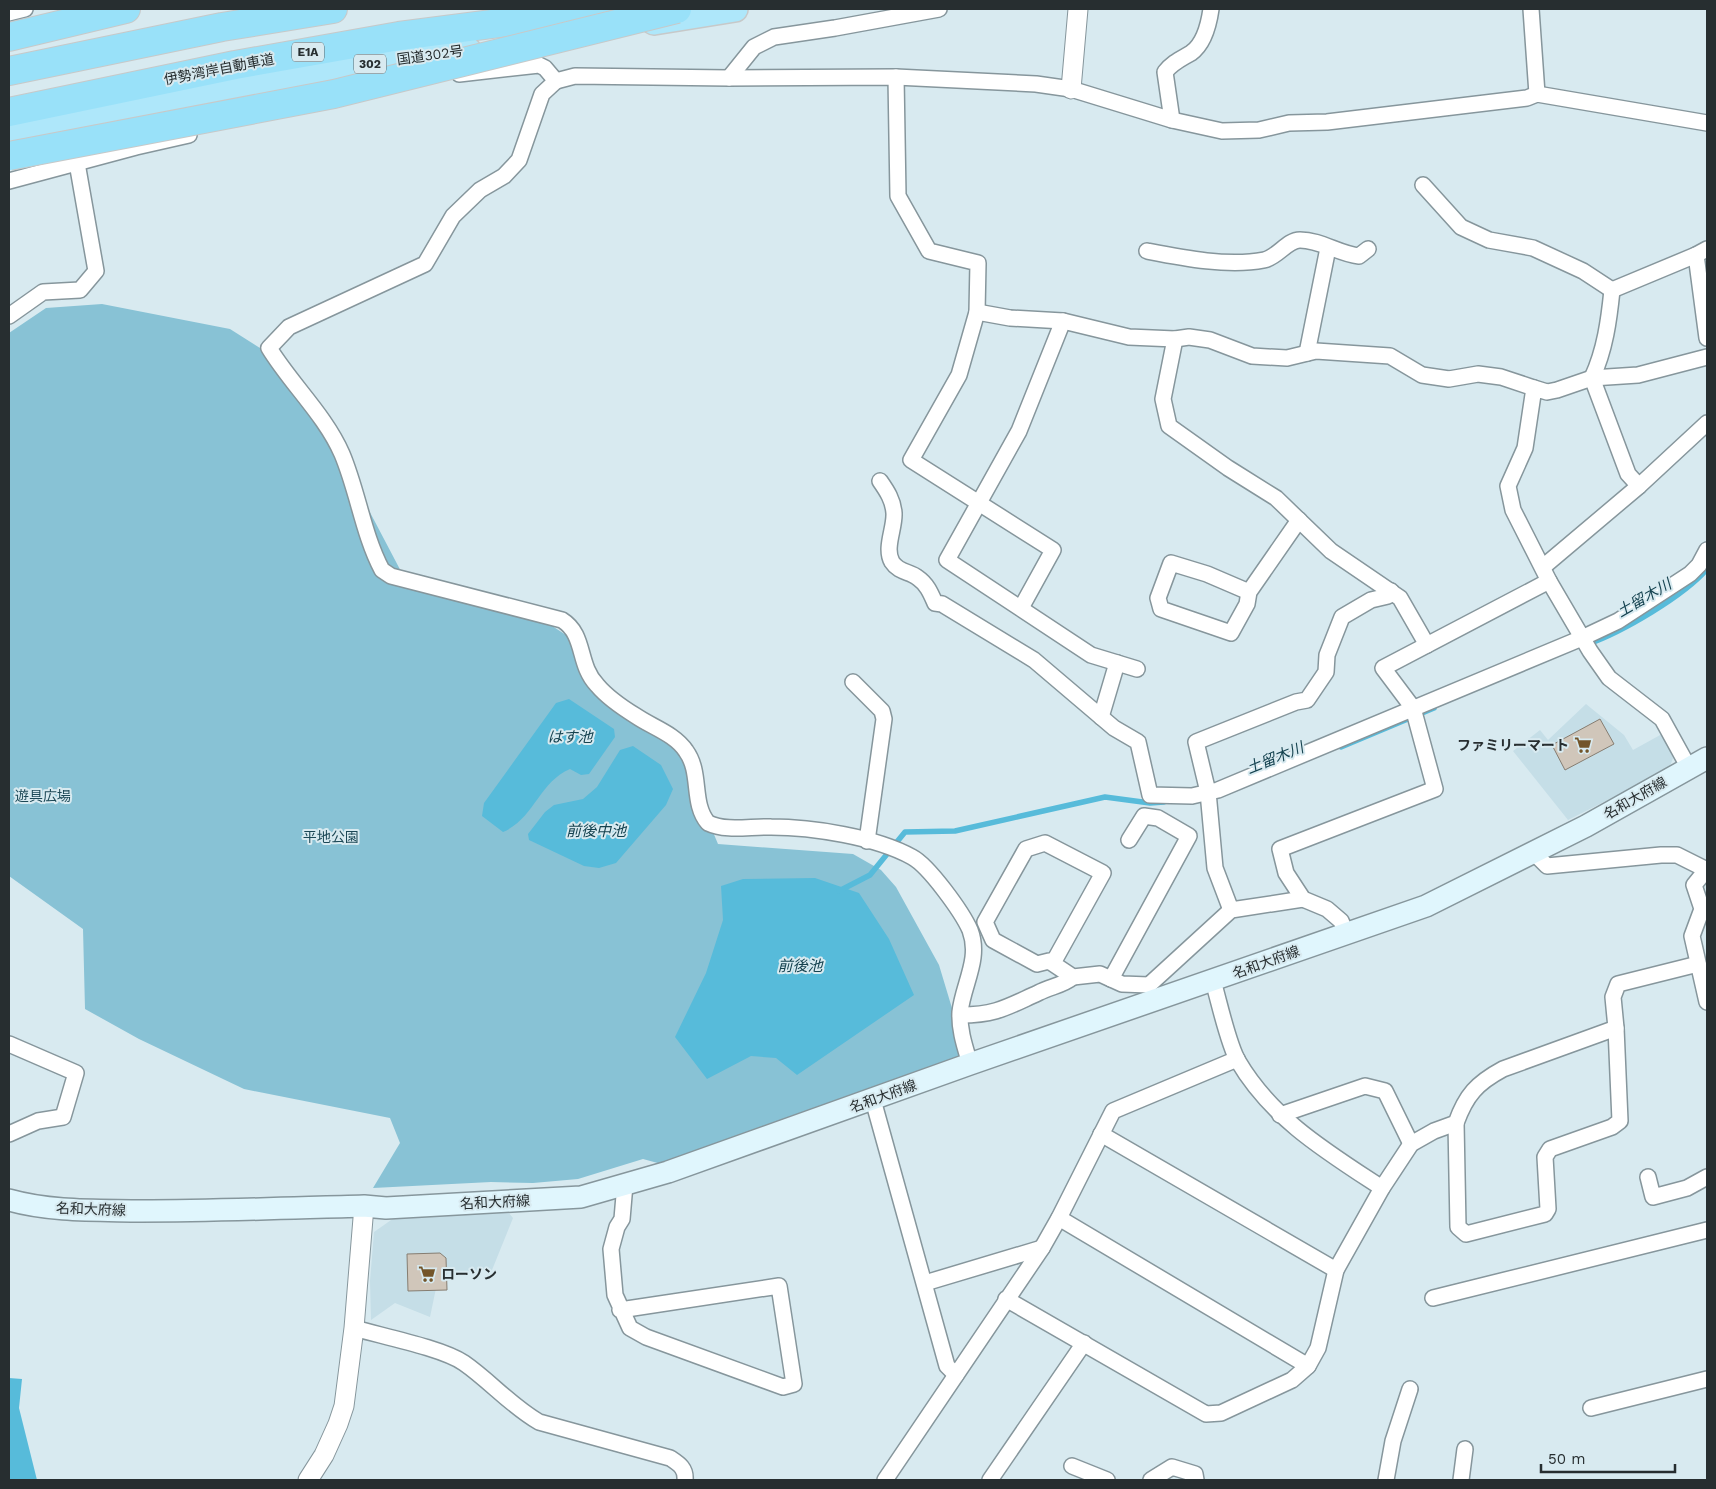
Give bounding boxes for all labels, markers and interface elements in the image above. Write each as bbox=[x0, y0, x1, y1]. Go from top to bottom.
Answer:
road number: E1A bbox=[292, 42, 324, 62]
street label: 国道302号 bbox=[396, 42, 464, 68]
street label: 伊勢湾岸自動車道 bbox=[163, 50, 275, 88]
road number: 302 bbox=[354, 54, 386, 74]
water label: 土留木川 bbox=[1614, 574, 1676, 621]
water label: はす池 bbox=[547, 728, 594, 746]
supermarket icon: ファミリーマート bbox=[1573, 735, 1593, 755]
place label: ファミリーマート bbox=[1457, 737, 1569, 753]
water label: 土留木川 bbox=[1244, 738, 1308, 778]
street label: 名和大府線 bbox=[1601, 774, 1669, 822]
park label: 遊具広場 bbox=[15, 788, 71, 804]
water label: 前後中池 bbox=[566, 822, 628, 840]
park label: 平地公園 bbox=[303, 829, 359, 845]
street label: 名和大府線 bbox=[1230, 943, 1302, 981]
water label: 前後池 bbox=[777, 957, 824, 975]
street label: 名和大府線 bbox=[847, 1077, 919, 1115]
street label: 名和大府線 bbox=[460, 1192, 530, 1212]
street label: 名和大府線 bbox=[56, 1200, 126, 1218]
supermarket icon: ローソン bbox=[417, 1264, 437, 1284]
place label: ローソン bbox=[441, 1266, 497, 1282]
scale bar bbox=[1541, 1442, 1675, 1474]
text: 50 m bbox=[1548, 1450, 1585, 1468]

